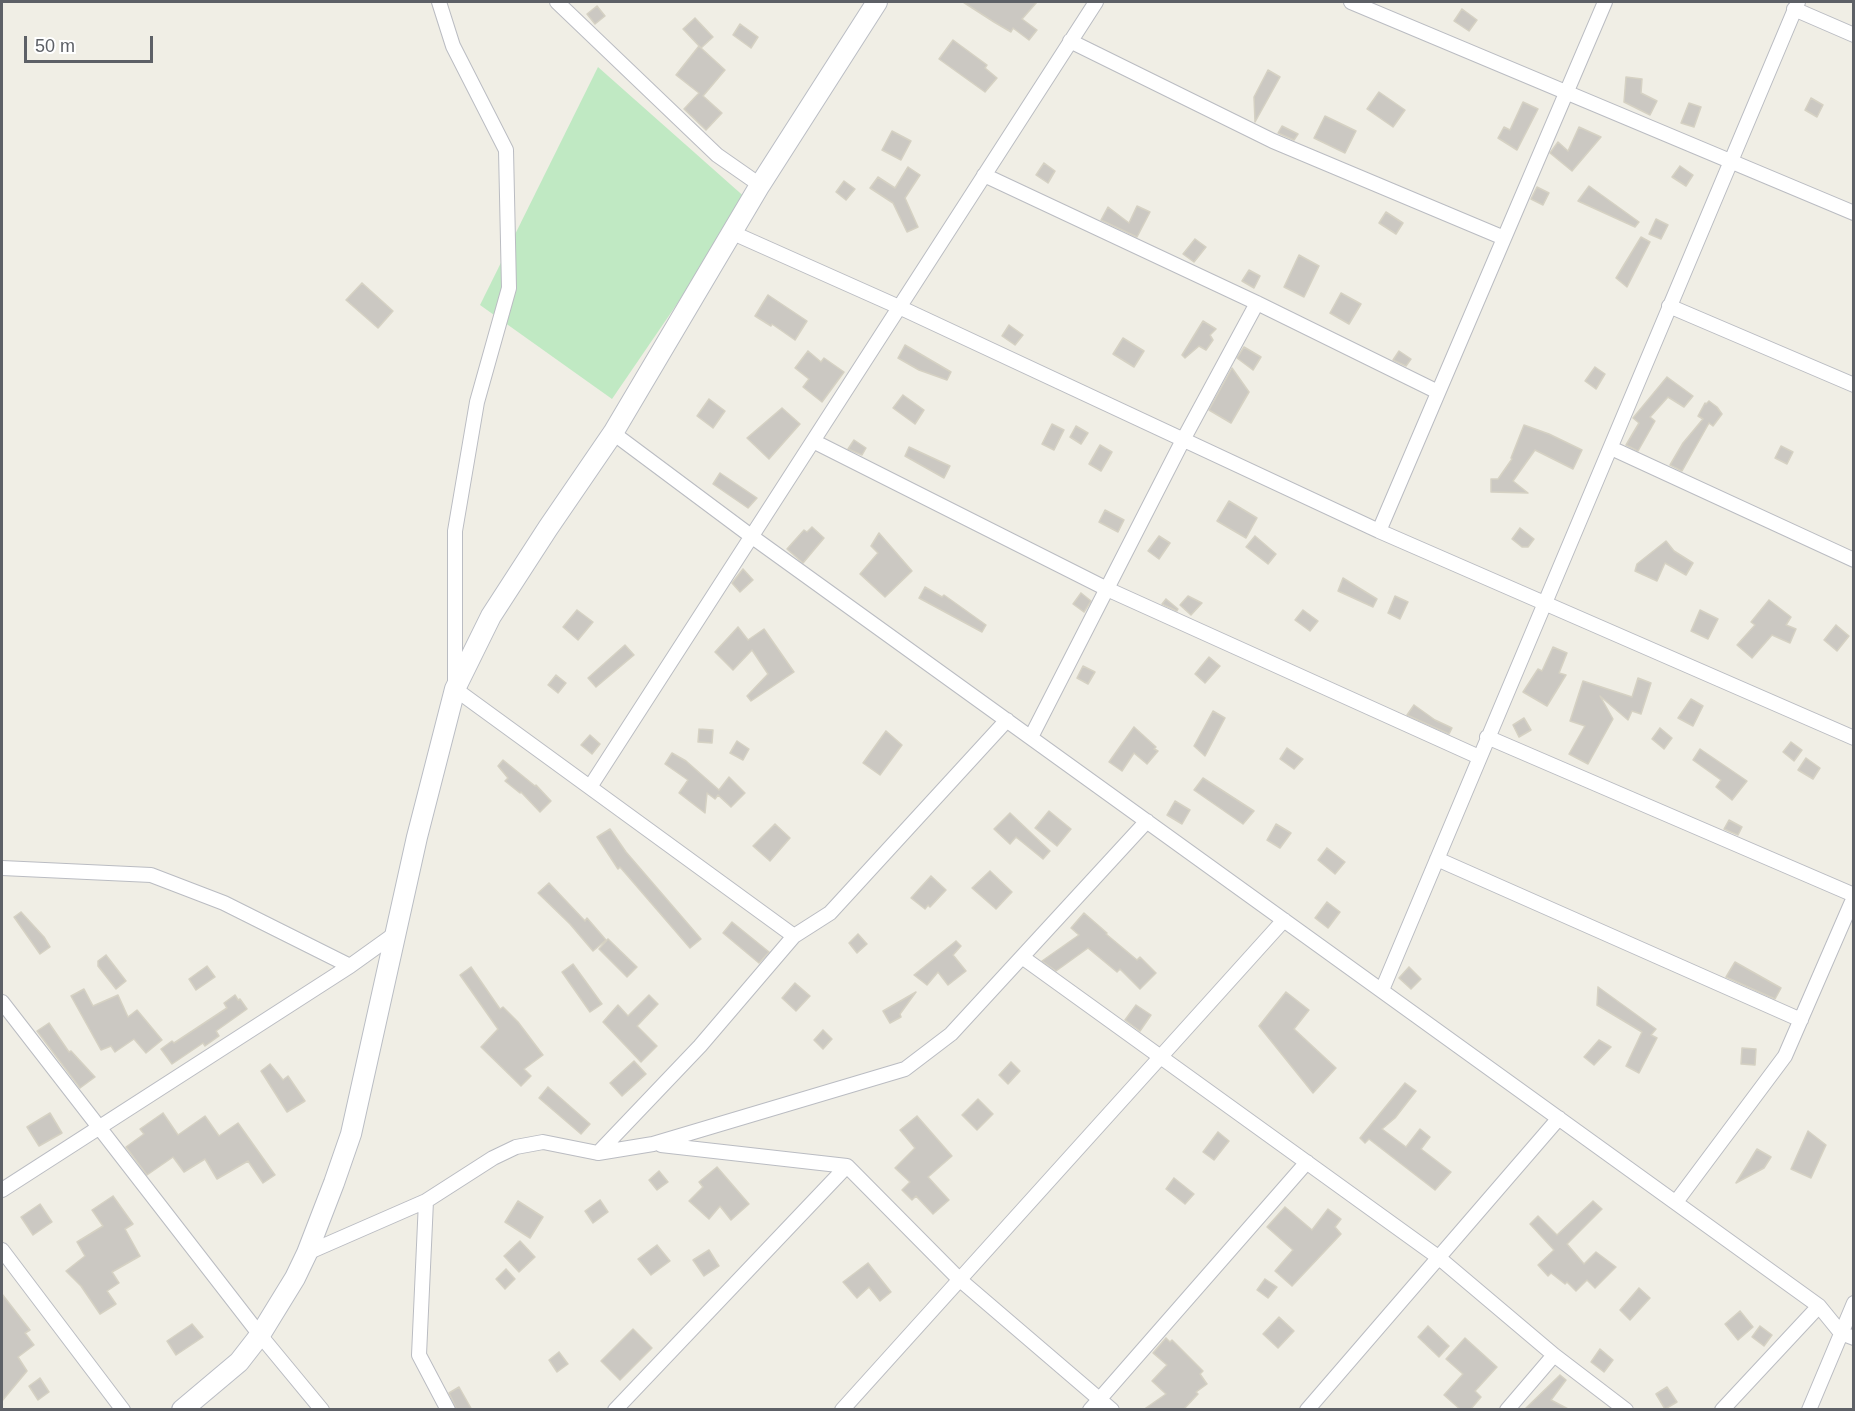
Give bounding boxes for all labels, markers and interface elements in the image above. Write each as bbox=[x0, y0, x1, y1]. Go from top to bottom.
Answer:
scale bar bbox=[27, 24, 156, 62]
text: 50 m bbox=[35, 36, 75, 56]

